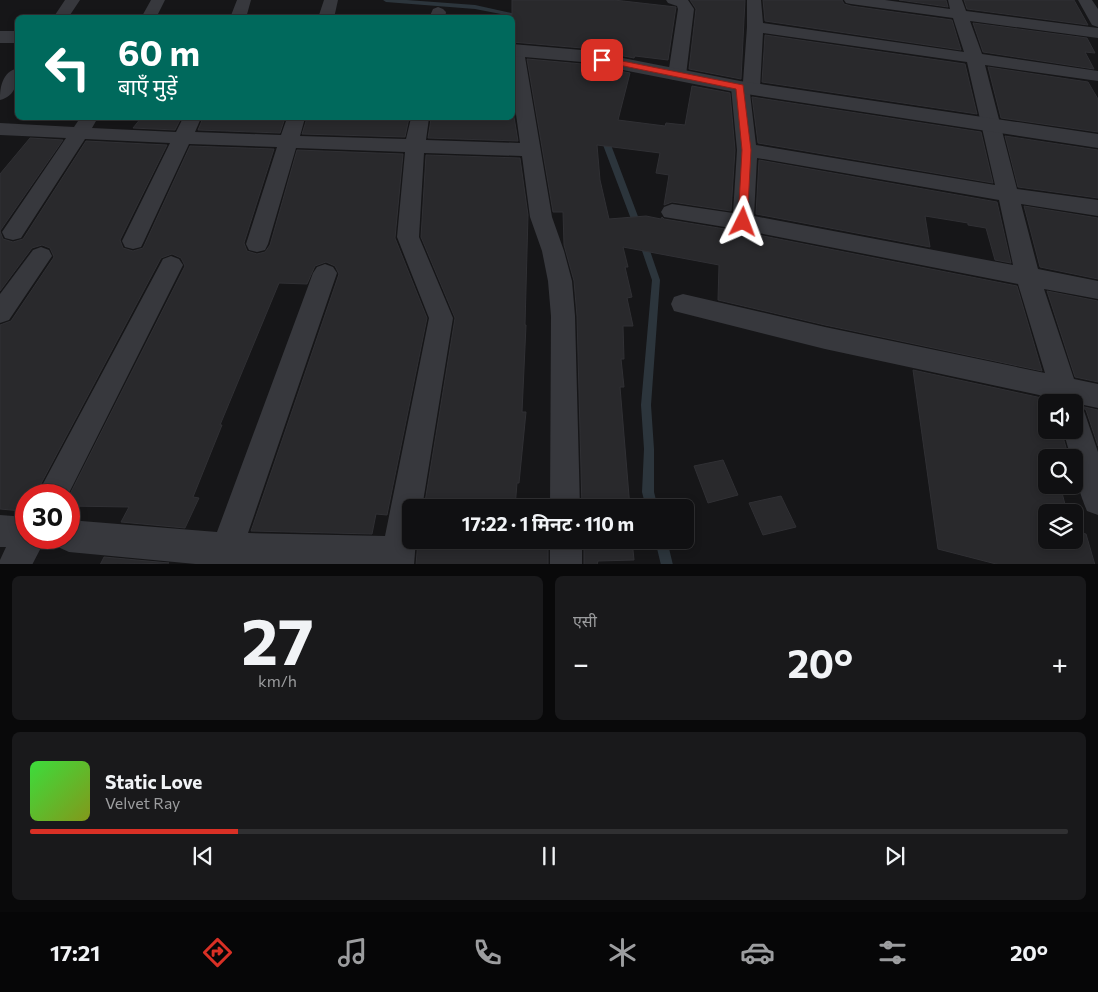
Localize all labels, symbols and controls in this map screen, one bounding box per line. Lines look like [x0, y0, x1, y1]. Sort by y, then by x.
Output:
text: 60 m [118, 30, 200, 73]
icon: left [35, 35, 100, 100]
pin [581, 39, 623, 81]
icon: arrive [588, 46, 616, 74]
text: बाएँ मुड़ें [118, 73, 178, 100]
position arrow [716, 195, 768, 247]
map controls [1038, 394, 1083, 549]
button: sound [1038, 394, 1083, 439]
button: search [1038, 449, 1083, 494]
speed limit sign: 30 [15, 484, 80, 549]
button: layers [1038, 504, 1083, 549]
text: 17:22 · 1 मिनट · 110 m [462, 512, 634, 535]
text: 27 [241, 599, 314, 678]
text: एसी [573, 611, 597, 630]
text: 20° [787, 639, 853, 686]
text: − [573, 646, 589, 680]
text: + [1052, 646, 1068, 680]
text: km/h [258, 671, 297, 690]
text: Static Love [105, 770, 202, 793]
text: Velvet Ray [105, 793, 180, 812]
icon: previous [189, 842, 217, 870]
icon: pause [535, 842, 563, 870]
icon: next [881, 842, 909, 870]
icon: directions [200, 935, 235, 970]
icon: music [335, 935, 370, 970]
icon: phone [470, 935, 505, 970]
icon: climate [605, 935, 640, 970]
icon: car [740, 935, 775, 970]
icon: filters [875, 935, 910, 970]
text: 17:21 [50, 939, 100, 966]
text: 20° [1010, 939, 1048, 966]

